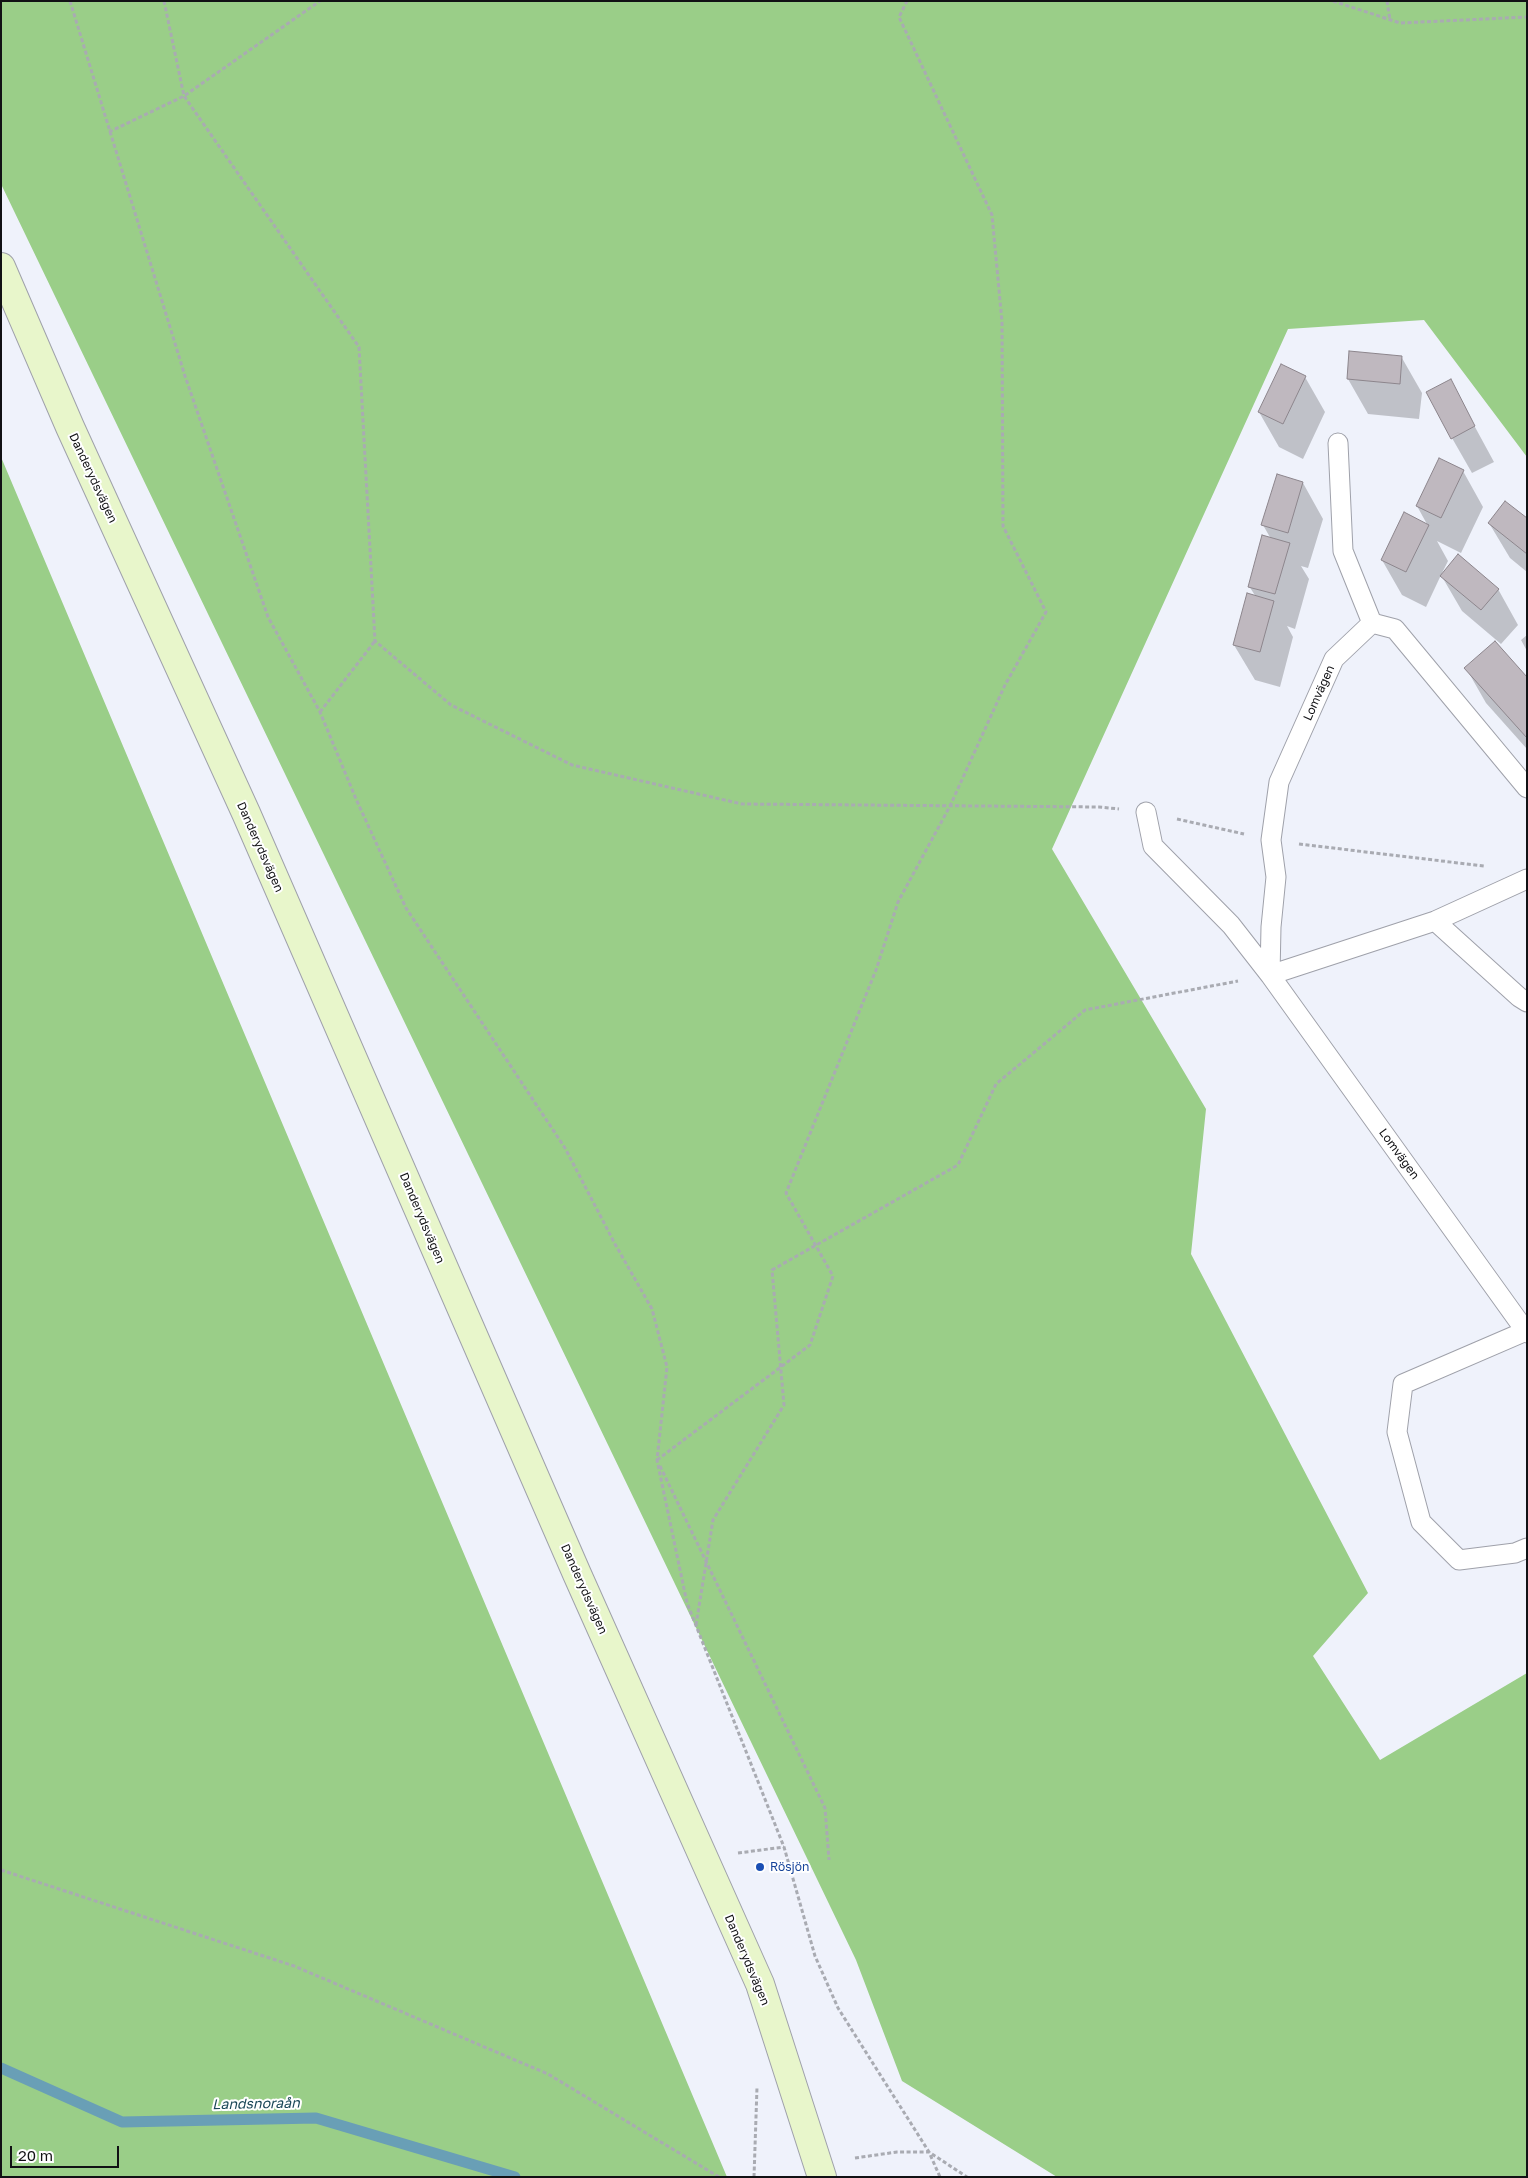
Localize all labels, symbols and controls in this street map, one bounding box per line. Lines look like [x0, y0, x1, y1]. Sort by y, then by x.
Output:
street label: Danderydsvägen [66, 431, 120, 525]
street label: Lomvägen [1300, 663, 1338, 723]
street label: Danderydsvägen [234, 800, 286, 894]
street label: Lomvägen [1376, 1126, 1422, 1182]
street label: Danderydsvägen [396, 1170, 448, 1266]
street label: Danderydsvägen [558, 1542, 610, 1636]
place label: Rösjön [770, 1860, 809, 1874]
marker: Rösjön [754, 1861, 766, 1873]
street label: Danderydsvägen [721, 1912, 773, 2008]
water label: Landsnoraån [212, 2095, 300, 2113]
scale bar [12, 2136, 121, 2168]
text: 20 m [18, 2146, 53, 2164]

